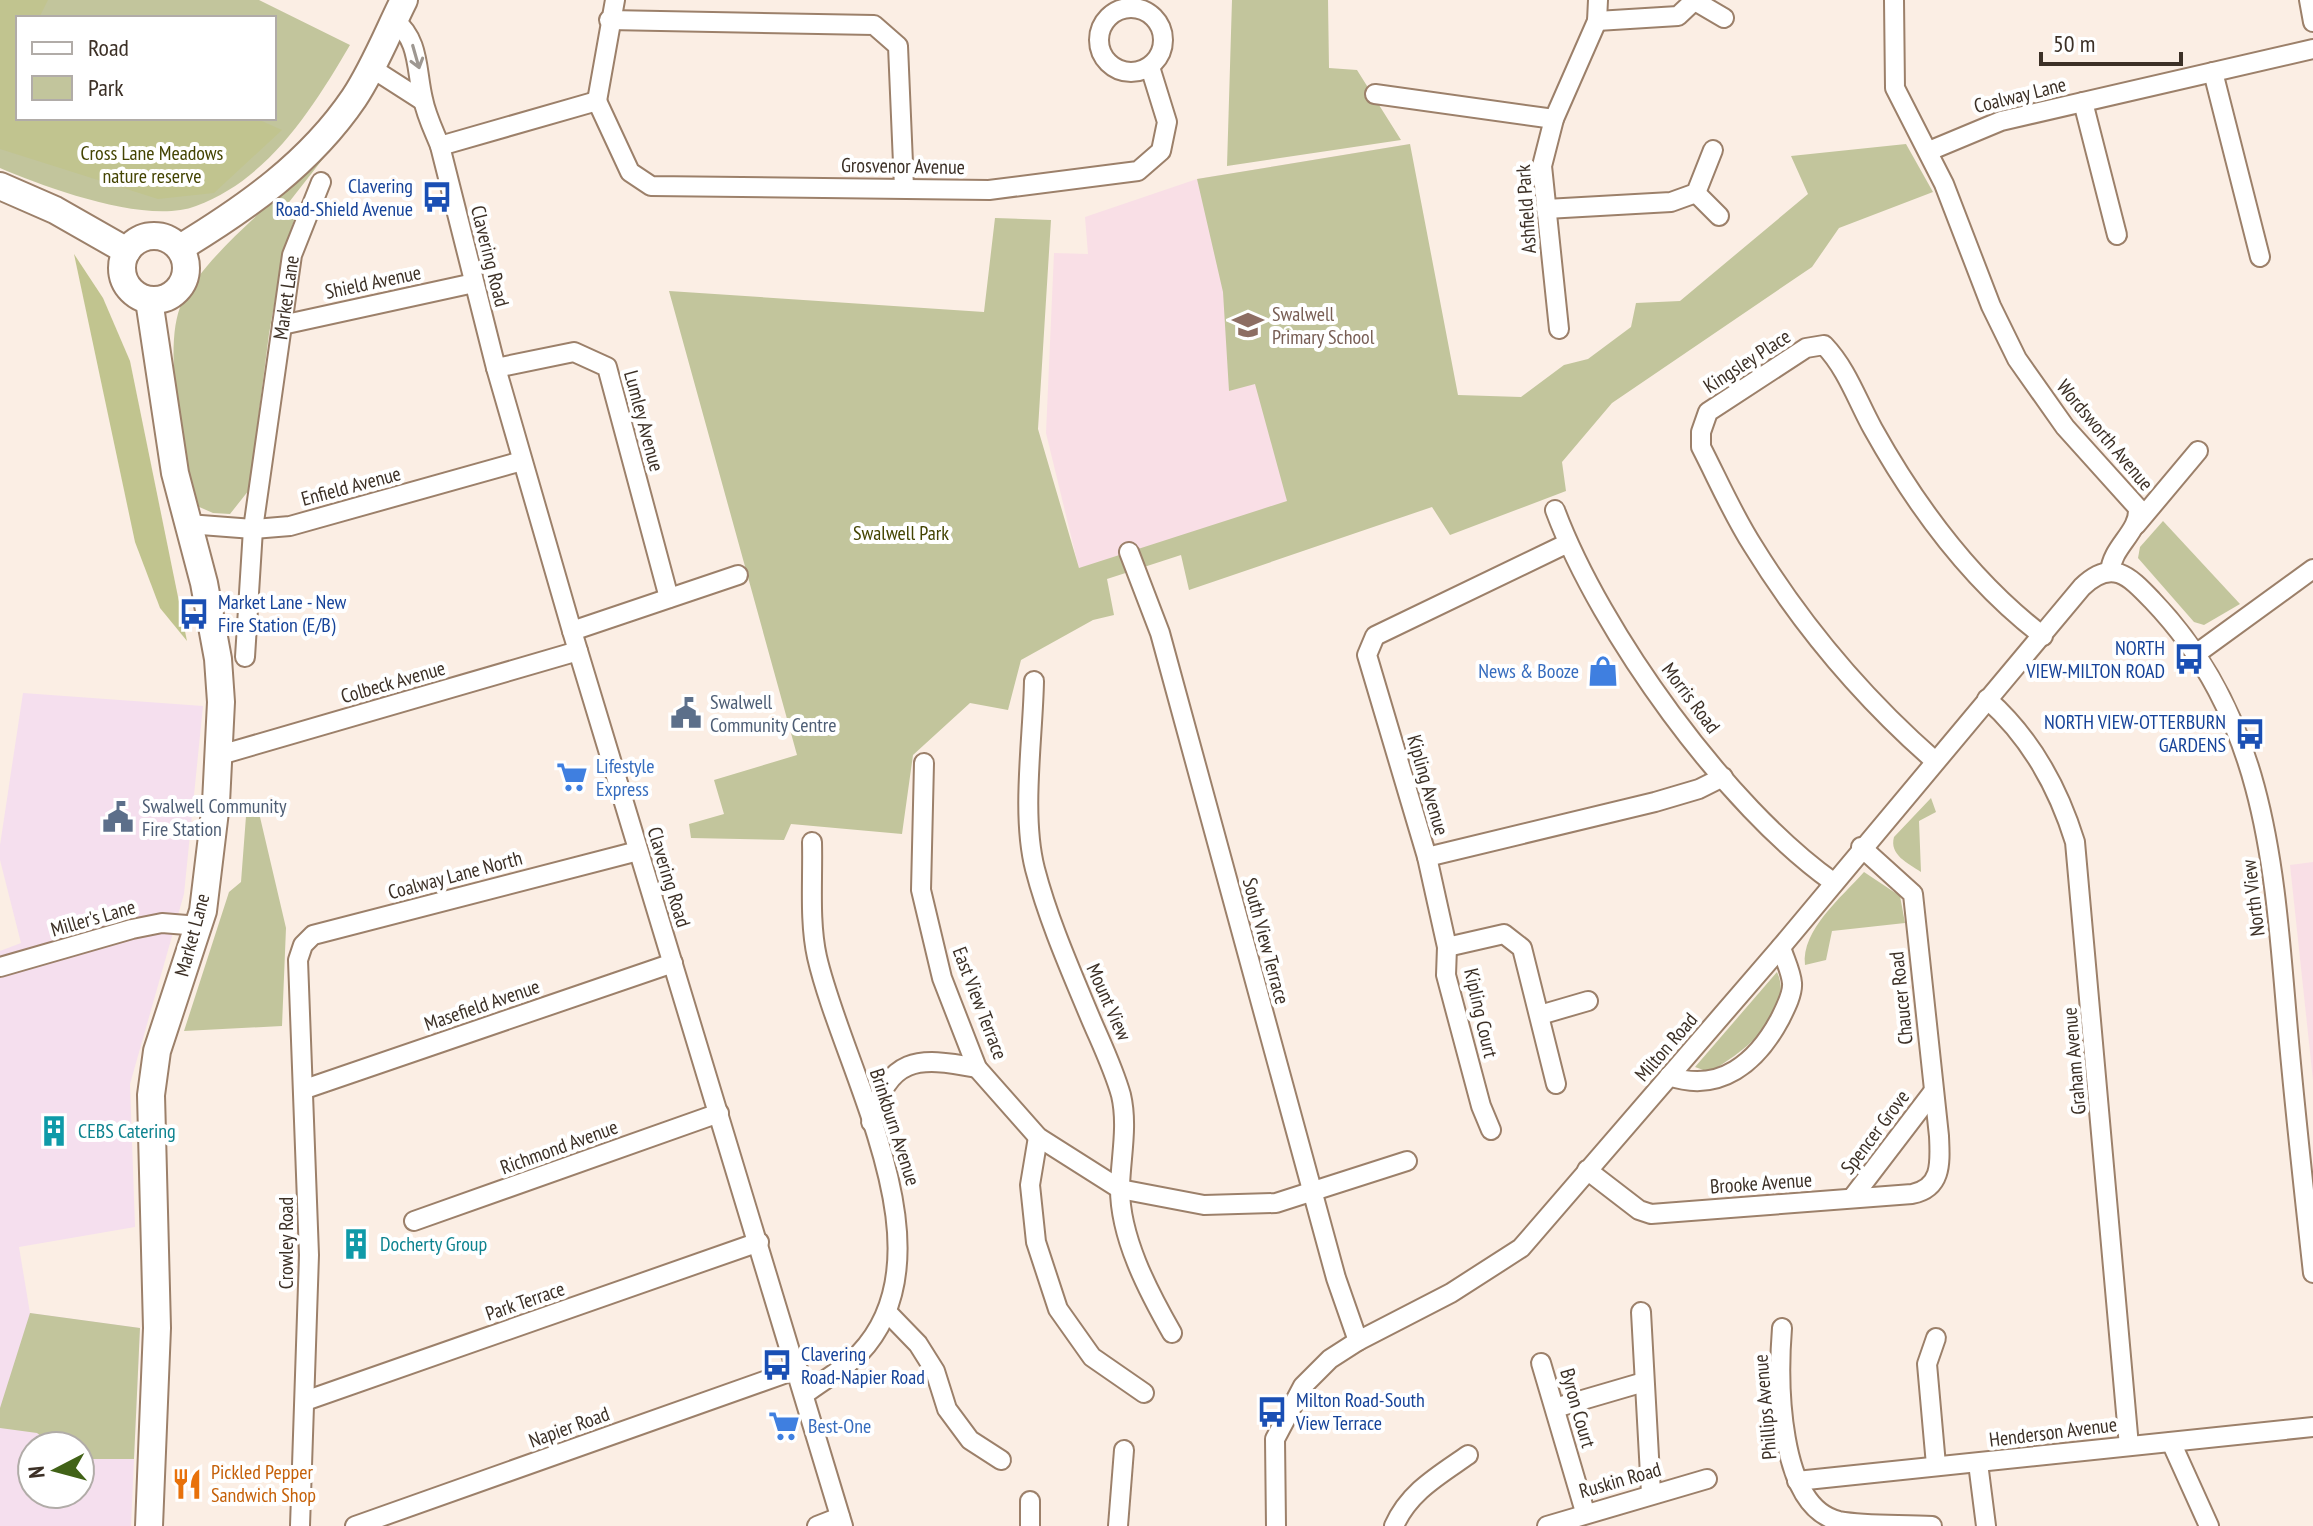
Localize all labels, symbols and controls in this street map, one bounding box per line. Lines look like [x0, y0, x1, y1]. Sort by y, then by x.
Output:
legend [16, 16, 276, 120]
scale bar [2041, 16, 2181, 66]
text: 50 m [2053, 28, 2095, 59]
text: Road [88, 32, 129, 63]
one-way arrow [409, 43, 424, 69]
street label: Coalway Lane [1971, 71, 2069, 119]
text: Park [88, 72, 124, 103]
park label: Cross Lane Meadows nature reserve [81, 140, 224, 189]
street label: Grosvenor Avenue [841, 152, 965, 180]
street label: Ashfield Park [1510, 163, 1542, 254]
place label: Clavering Road-Shield Avenue [276, 173, 413, 222]
bus stop icon: Clavering Road-Shield Avenue [420, 180, 454, 214]
street label: Clavering Road [465, 203, 515, 309]
street label: Market Lane [267, 254, 305, 341]
street label: Shield Avenue [323, 259, 423, 305]
place label: Swalwell Primary School [1272, 301, 1375, 350]
school or university icon: Swalwell Primary School [1231, 308, 1265, 342]
street label: Kingsley Place [1698, 323, 1796, 399]
street label: Lumley Avenue [618, 368, 670, 474]
street label: Wordsworth Avenue [2051, 374, 2159, 496]
street label: Enfield Avenue [298, 460, 404, 512]
park label: Swalwell Park [853, 520, 949, 546]
place label: Market Lane - New Fire Station (E/B) [218, 589, 346, 638]
bus stop icon: Market Lane - New Fire Station (E/B) [177, 597, 211, 631]
place label: NORTH VIEW-MILTON ROAD [2025, 635, 2165, 684]
bus stop icon: NORTH VIEW-MILTON ROAD [2172, 642, 2206, 676]
shop icon: News & Booze [1586, 654, 1620, 688]
street label: Colbeck Avenue [338, 655, 448, 709]
place label: News & Booze [1478, 658, 1579, 684]
street label: Morris Road [1656, 658, 1726, 738]
place label: Swalwell Community Centre [710, 689, 837, 738]
public building icon: Swalwell Community Centre [669, 696, 703, 730]
place label: NORTH VIEW-OTTERBURN GARDENS [2044, 709, 2226, 758]
bus stop icon: NORTH VIEW-OTTERBURN GARDENS [2233, 717, 2267, 751]
street label: Kipling Avenue [1401, 732, 1455, 838]
place label: Lifestyle Express [596, 753, 654, 802]
supermarket icon: Lifestyle Express [555, 760, 589, 794]
place label: Swalwell Community Fire Station [142, 793, 287, 842]
public building icon: Swalwell Community Fire Station [101, 800, 135, 834]
street label: Clavering Road [641, 824, 697, 930]
street label: Coalway Lane North [385, 845, 525, 905]
street label: North View [2235, 858, 2271, 938]
street label: South View Terrace [1237, 875, 1295, 1007]
street label: Market Lane [168, 891, 216, 979]
street label: Miller's Lane [48, 894, 138, 942]
street label: East View Terrace [947, 943, 1013, 1063]
street label: Chaucer Road [1883, 950, 1919, 1046]
street label: Mount View [1081, 959, 1138, 1045]
street label: Kipling Court [1458, 966, 1504, 1061]
street label: Masefield Avenue [421, 973, 543, 1037]
street label: Graham Avenue [2056, 1006, 2092, 1116]
street label: Milton Road [1629, 1007, 1703, 1087]
street label: Brinkburn Avenue [864, 1065, 926, 1189]
street label: Spencer Grove [1835, 1085, 1915, 1179]
building icon: CEBS Catering [37, 1114, 71, 1148]
street label: Richmond Avenue [497, 1114, 621, 1180]
place label: CEBS Catering [78, 1118, 176, 1144]
street label: Brooke Avenue [1709, 1166, 1813, 1200]
street label: Crowley Road [273, 1197, 299, 1289]
building icon: Docherty Group [339, 1227, 373, 1261]
place label: Docherty Group [380, 1231, 487, 1257]
street label: Park Terrace [482, 1275, 568, 1327]
place label: Clavering Road-Napier Road [801, 1341, 925, 1390]
bus stop icon: Clavering Road-Napier Road [760, 1348, 794, 1382]
street label: Phillips Avenue [1747, 1353, 1783, 1461]
street label: Byron Court [1554, 1365, 1602, 1451]
place label: Milton Road-South View Terrace [1295, 1387, 1425, 1436]
bus stop icon: Milton Road-South View Terrace [1255, 1395, 1289, 1429]
street label: Napier Road [525, 1400, 613, 1454]
supermarket icon: Best-One [767, 1409, 801, 1443]
street label: Henderson Avenue [1988, 1411, 2118, 1453]
place label: Best-One [808, 1413, 871, 1439]
north arrow [16, 1430, 96, 1510]
street label: Ruskin Road [1576, 1456, 1664, 1504]
place label: Pickled Pepper Sandwich Shop [211, 1459, 316, 1508]
text: N [22, 1465, 51, 1479]
restaurant icon: Pickled Pepper Sandwich Shop [170, 1467, 204, 1501]

